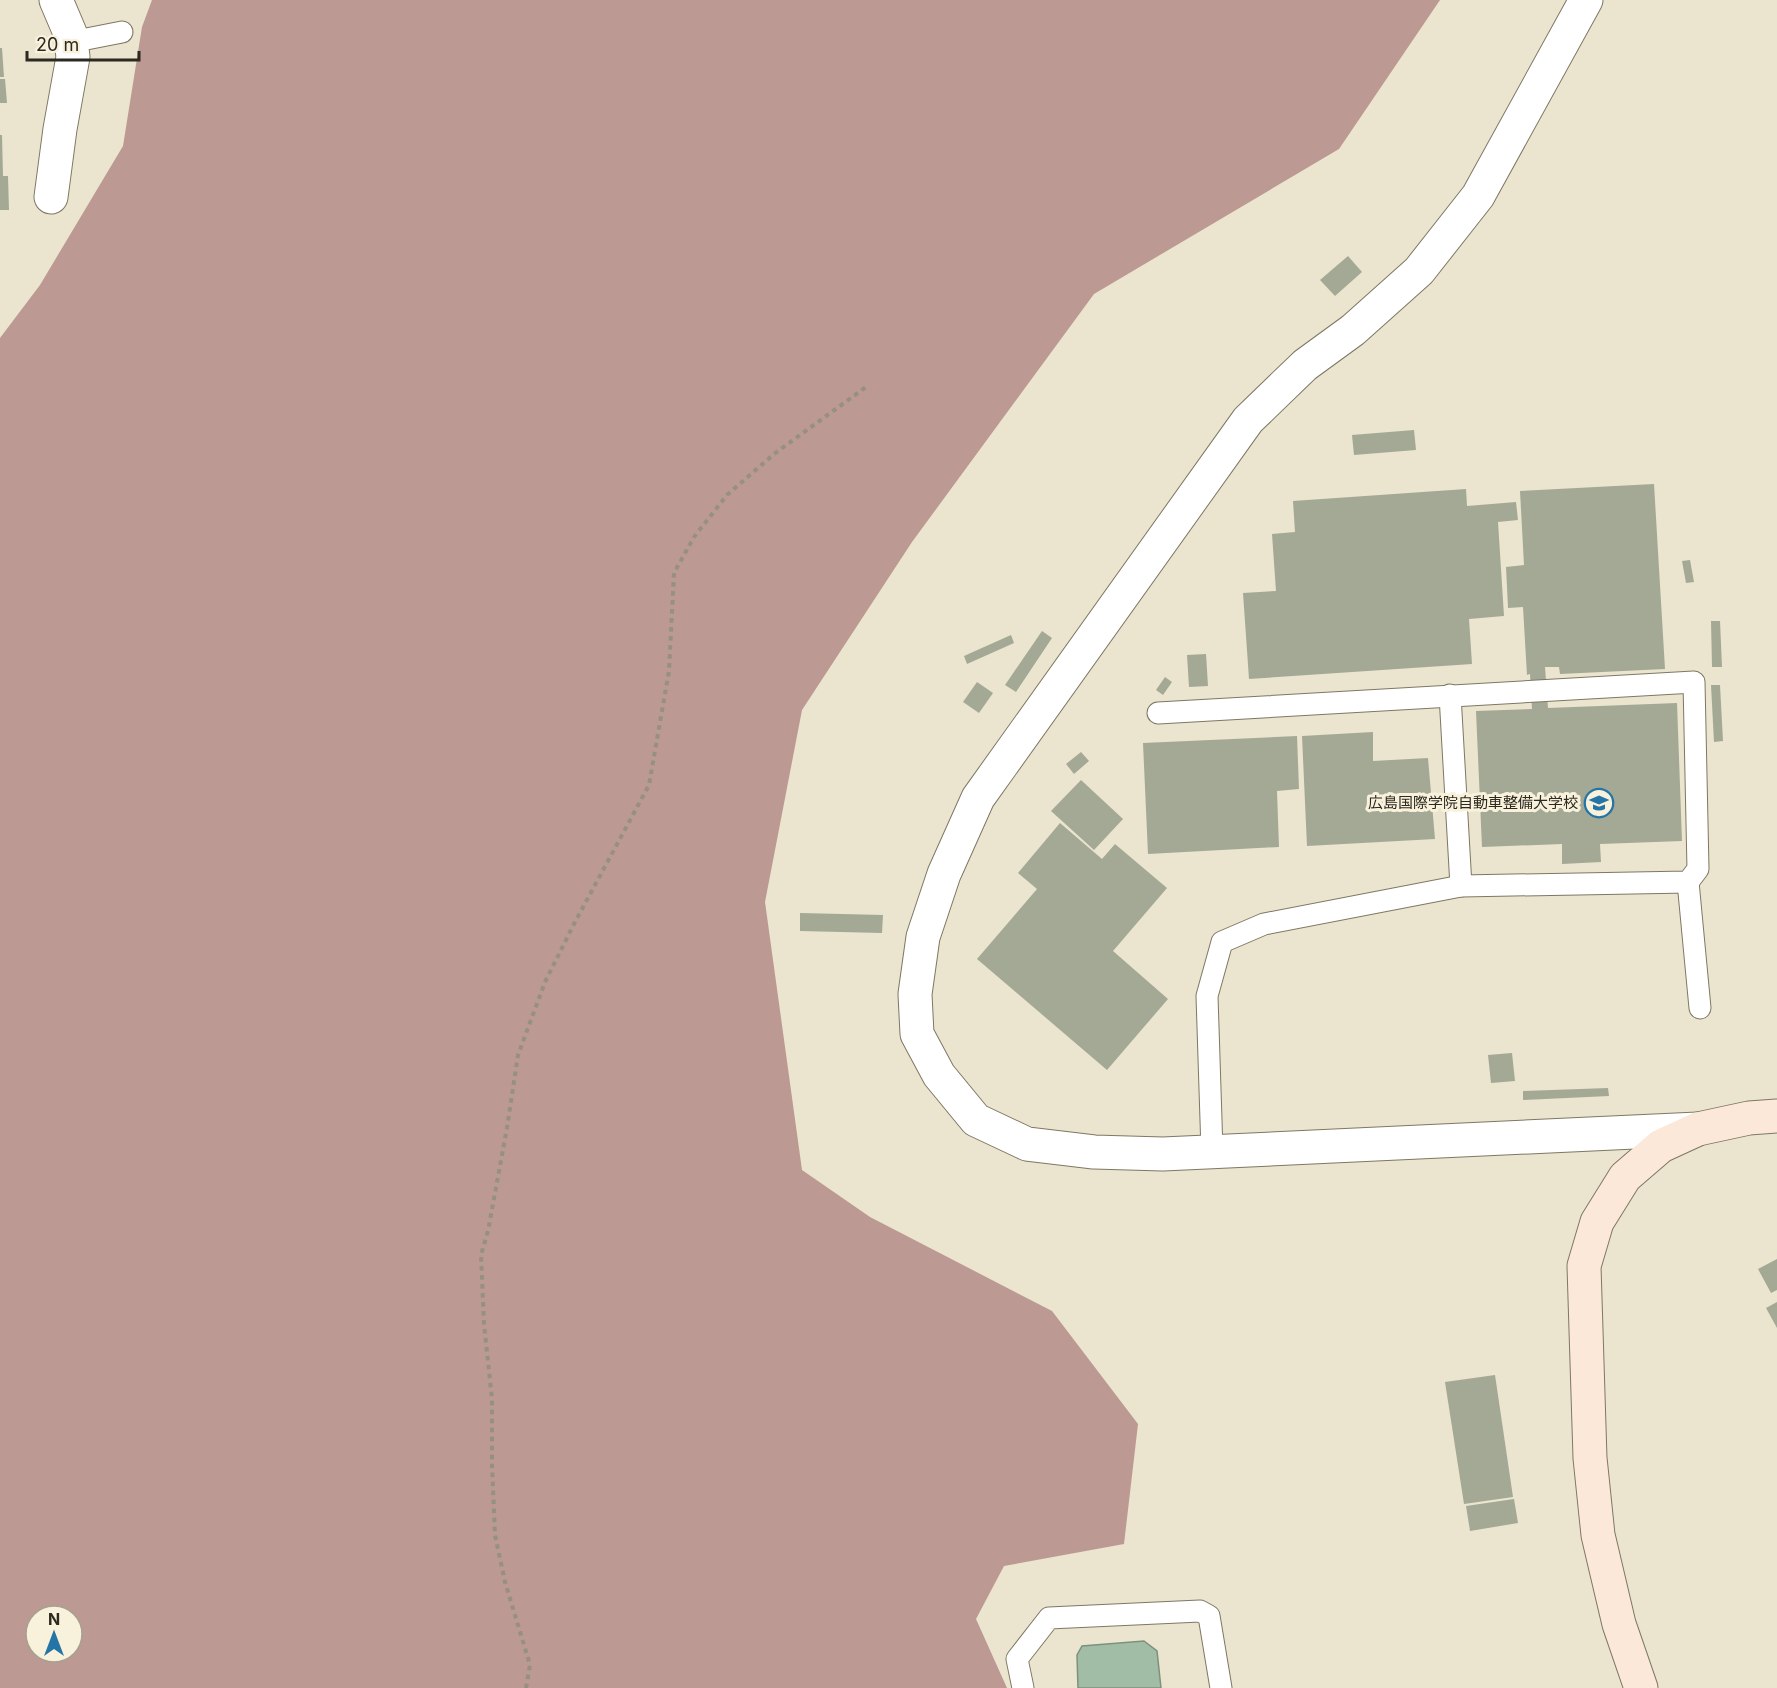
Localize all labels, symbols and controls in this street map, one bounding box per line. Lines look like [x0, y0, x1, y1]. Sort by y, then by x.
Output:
scale bar [27, 24, 140, 62]
text: 20 m [36, 34, 79, 55]
school or university icon: 広島国際学院自動車整備大学校 [1583, 787, 1615, 819]
place label: 広島国際学院自動車整備大学校 [1368, 793, 1578, 812]
north arrow [24, 1604, 84, 1664]
text: N [48, 1609, 60, 1629]

